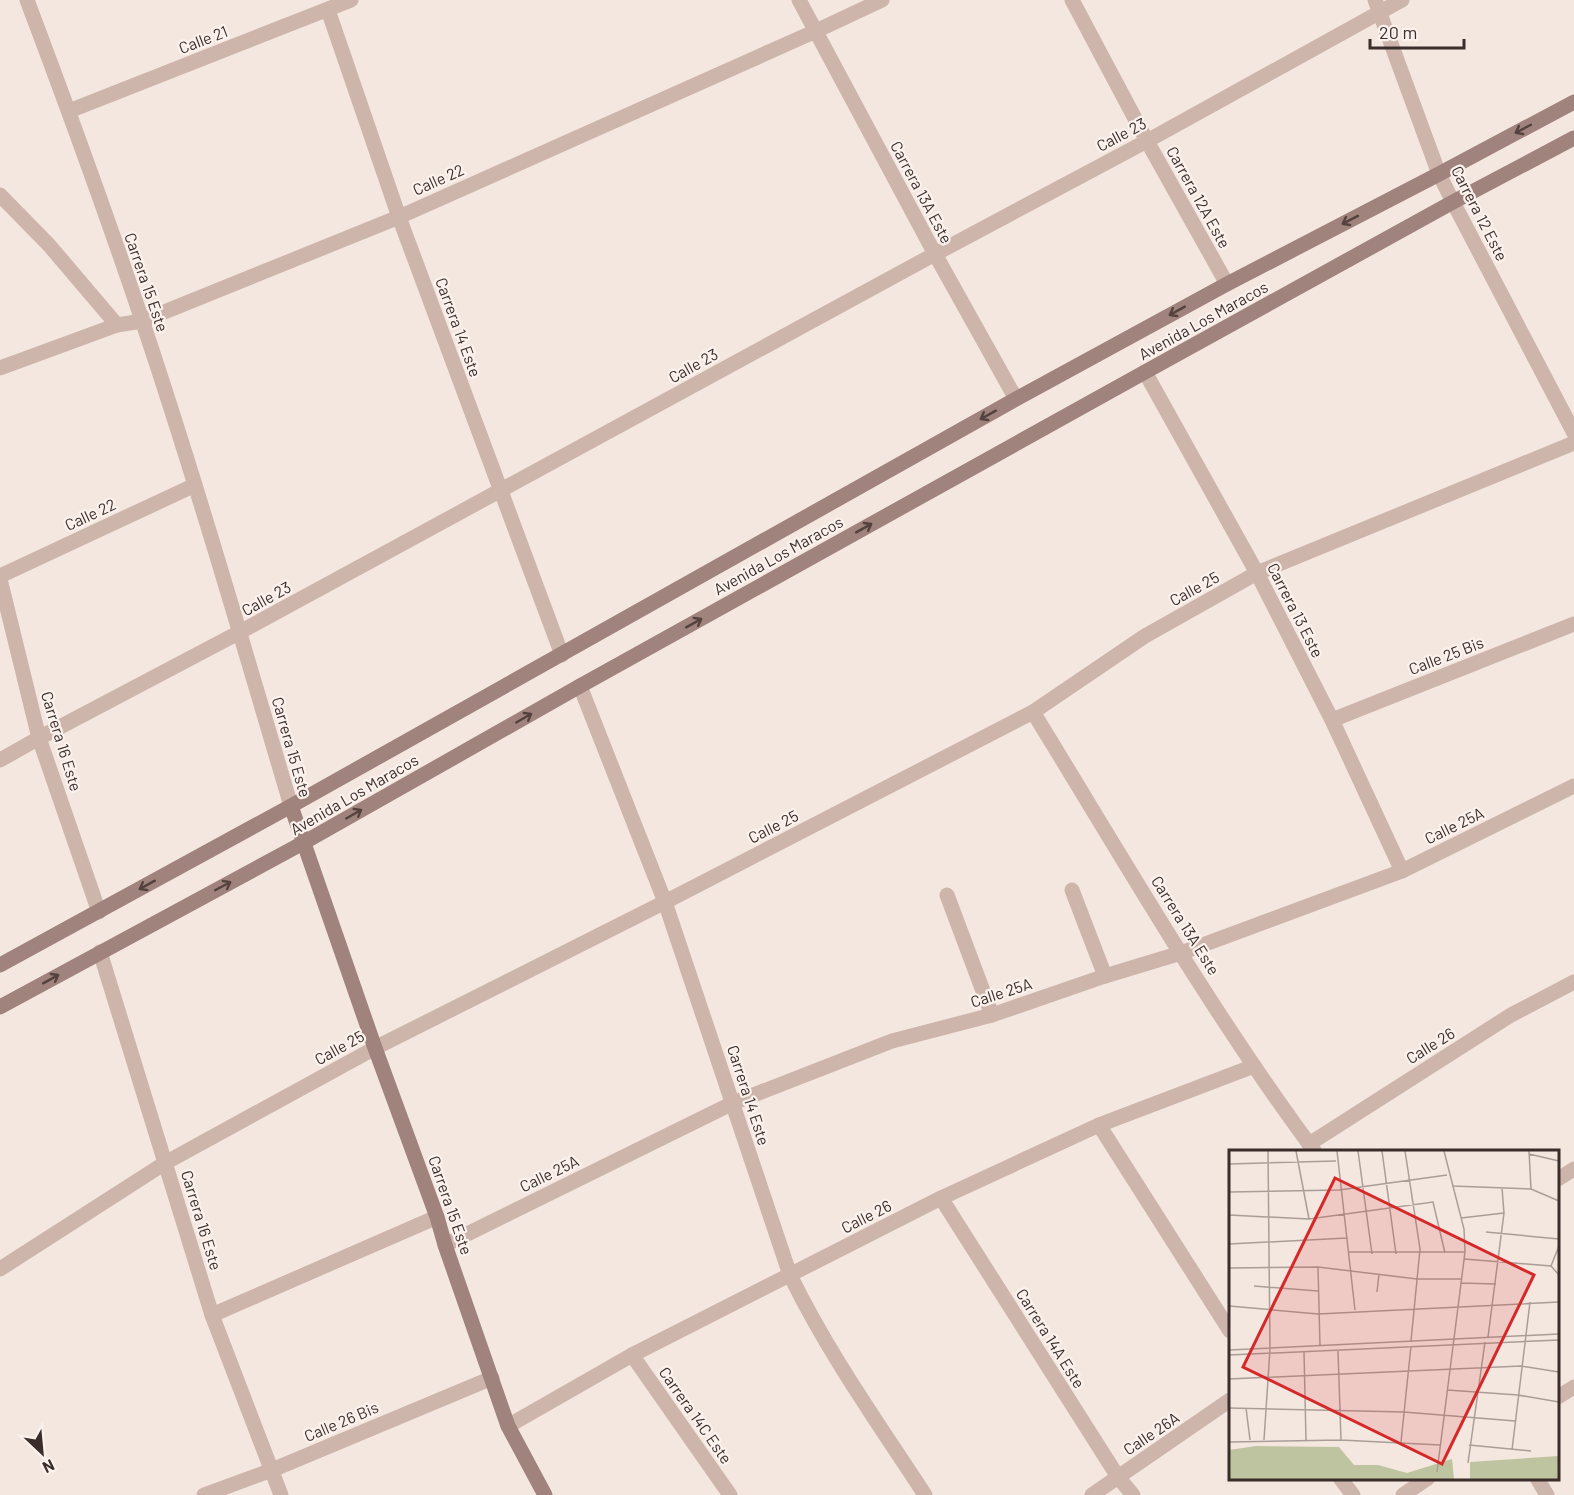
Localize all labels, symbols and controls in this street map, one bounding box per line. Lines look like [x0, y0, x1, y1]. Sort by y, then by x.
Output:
scale bar [1370, 12, 1464, 50]
street label: Calle 21 [176, 21, 230, 57]
text: 20 m [1379, 21, 1417, 43]
street label: Calle 23 [1093, 113, 1149, 155]
one-way arrow [1514, 124, 1532, 135]
street label: Carrera 13A Este [887, 138, 957, 246]
street label: Carrera 12A Este [1163, 143, 1235, 251]
street label: Calle 22 [409, 159, 467, 199]
street label: Carrera 12 Este [1448, 162, 1512, 264]
one-way arrow [1341, 215, 1359, 227]
street label: Carrera 15 Este [121, 230, 173, 334]
street label: Carrera 14 Este [432, 275, 486, 379]
street label: Avenida Los Maracos [1135, 277, 1271, 363]
one-way arrow [1169, 305, 1186, 317]
street label: Calle 23 [665, 344, 721, 386]
one-way arrow [980, 409, 997, 421]
street label: Calle 22 [62, 494, 118, 534]
street label: Avenida Los Maracos [710, 512, 846, 598]
one-way arrow [855, 522, 873, 533]
street label: Carrera 13 Este [1264, 560, 1328, 660]
street label: Calle 25 [1166, 567, 1222, 609]
street label: Calle 23 [238, 577, 294, 619]
one-way arrow [685, 616, 702, 628]
street label: Calle 25 Bis [1406, 632, 1486, 678]
street label: Carrera 16 Este [38, 689, 86, 793]
street label: Carrera 15 Este [269, 695, 315, 799]
one-way arrow [515, 712, 532, 724]
street label: Avenida Los Maracos [286, 750, 422, 838]
street label: Calle 25A [1421, 802, 1487, 847]
street label: Calle 25 [745, 805, 801, 847]
one-way arrow [345, 808, 362, 820]
street label: Carrera 13A Este [1148, 872, 1224, 978]
one-way arrow [139, 880, 157, 891]
one-way arrow [214, 880, 231, 892]
one-way arrow [42, 973, 59, 985]
street label: Calle 25A [968, 973, 1034, 1011]
street label: Calle 26 [1402, 1023, 1458, 1067]
street label: Calle 25 [311, 1026, 367, 1068]
street label: Carrera 14 Este [724, 1043, 774, 1147]
street label: Calle 25A [516, 1150, 582, 1195]
inset map [1229, 1150, 1559, 1480]
street label: Carrera 15 Este [425, 1153, 477, 1257]
street label: Carrera 16 Este [178, 1168, 226, 1272]
street label: Calle 26 [838, 1195, 894, 1237]
street label: Carrera 14A Este [1013, 1285, 1089, 1391]
street label: Carrera 14C Este [656, 1363, 736, 1467]
street label: Calle 26 Bis [301, 1397, 381, 1445]
street label: Calle 26A [1119, 1407, 1183, 1459]
north arrow [12, 1423, 72, 1483]
text: N [40, 1456, 58, 1478]

